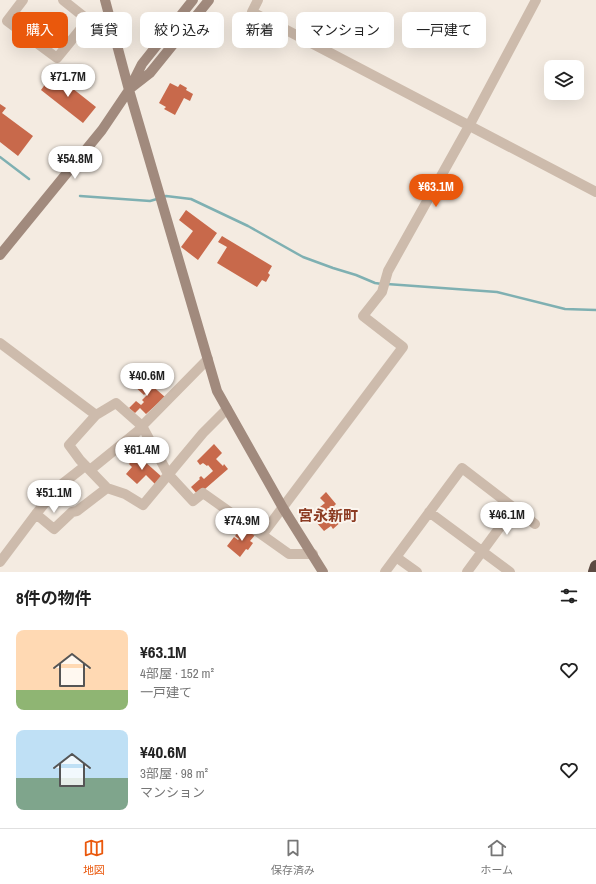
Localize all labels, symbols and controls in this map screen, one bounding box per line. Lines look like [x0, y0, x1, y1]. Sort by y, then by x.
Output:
chip: 購入 [12, 12, 68, 48]
chip: 賃貸 [76, 12, 132, 48]
chip: 絞り込み [140, 12, 224, 48]
chip: 新着 [232, 12, 288, 48]
chip: マンション [296, 12, 394, 48]
chip: 一戸建て [402, 12, 486, 48]
map controls [544, 60, 584, 100]
button: layers [544, 60, 584, 100]
pin: ¥71.7M [35, 64, 101, 98]
text: ¥71.7M [50, 68, 86, 85]
pin: ¥54.8M [42, 146, 108, 180]
text: ¥54.8M [57, 150, 93, 167]
pin: ¥63.1M [403, 174, 469, 208]
text: ¥63.1M [418, 178, 454, 195]
pin: ¥40.6M [114, 363, 180, 397]
text: ¥40.6M [129, 367, 165, 384]
pin: ¥61.4M [109, 437, 175, 471]
text: ¥61.4M [124, 441, 160, 458]
pin: ¥51.1M [21, 480, 87, 514]
text: ¥51.1M [36, 484, 72, 501]
pin: ¥46.1M [474, 502, 540, 536]
district label: 宮永新町 [298, 505, 358, 526]
text: ¥46.1M [489, 506, 525, 523]
pin: ¥74.9M [209, 508, 275, 542]
text: ¥74.9M [224, 512, 260, 529]
icon: filters [558, 585, 580, 607]
text: 8件の物件 [16, 586, 92, 609]
text: ¥63.1M [140, 640, 187, 663]
icon: home [48, 646, 96, 694]
icon: heart [558, 659, 580, 681]
text: 4部屋 · 152 m² [140, 665, 214, 682]
text: 一戸建て [140, 684, 192, 701]
text: ¥40.6M [140, 740, 187, 763]
icon: home [48, 746, 96, 794]
icon: heart [558, 759, 580, 781]
text: 3部屋 · 98 m² [140, 765, 208, 782]
text: マンション [140, 784, 205, 801]
tab: 地図 [83, 837, 105, 877]
tab: 保存済み [271, 837, 315, 877]
tab: ホーム [480, 837, 513, 877]

